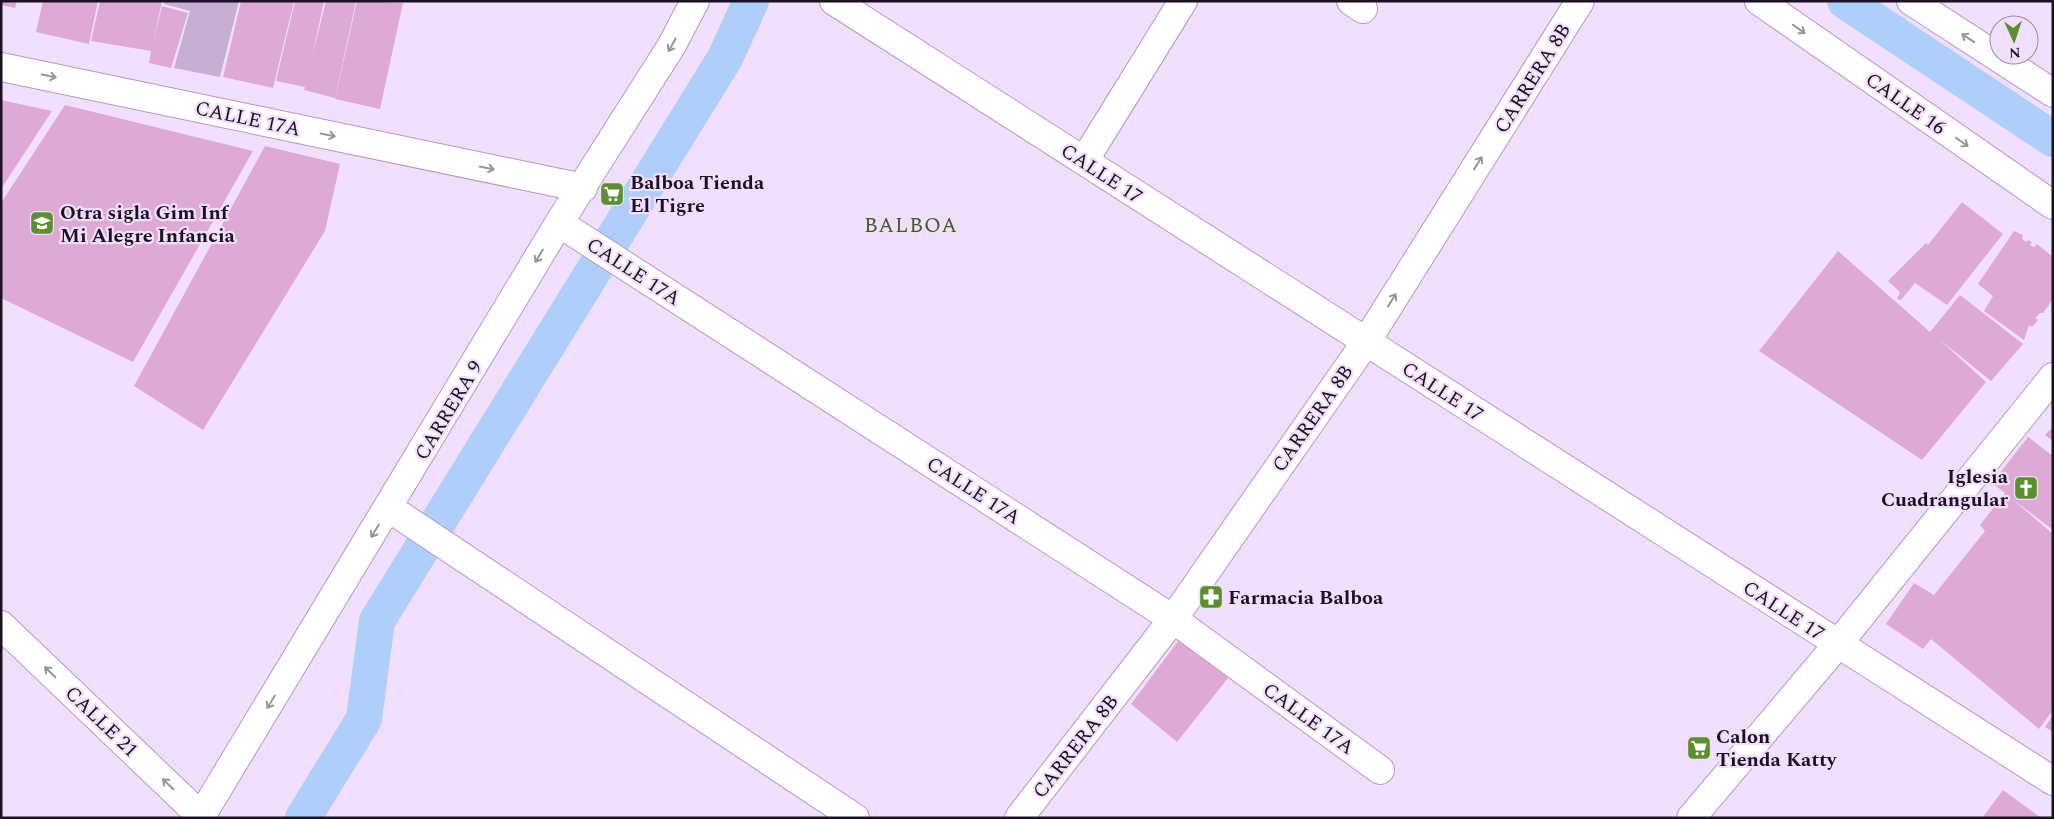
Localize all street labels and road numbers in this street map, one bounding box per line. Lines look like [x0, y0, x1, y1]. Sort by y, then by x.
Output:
street label: CARRERA 8B [1487, 18, 1579, 139]
street label: CALLE 16 [1859, 65, 1952, 143]
street label: CALLE 17A [192, 93, 303, 145]
street label: CALLE 17 [1055, 136, 1148, 211]
street label: CALLE 17A [580, 230, 687, 314]
street label: CALLE 17 [1396, 354, 1489, 429]
street label: CARRERA 9 [407, 355, 491, 466]
street label: CARRERA 8B [1265, 359, 1361, 478]
street label: CALLE 17A [920, 449, 1027, 533]
street label: CALLE 17 [1737, 573, 1830, 648]
street label: CALLE 17A [1256, 675, 1361, 762]
street label: CALLE 21 [58, 679, 145, 764]
street label: CARRERA 8B [1025, 688, 1126, 805]

